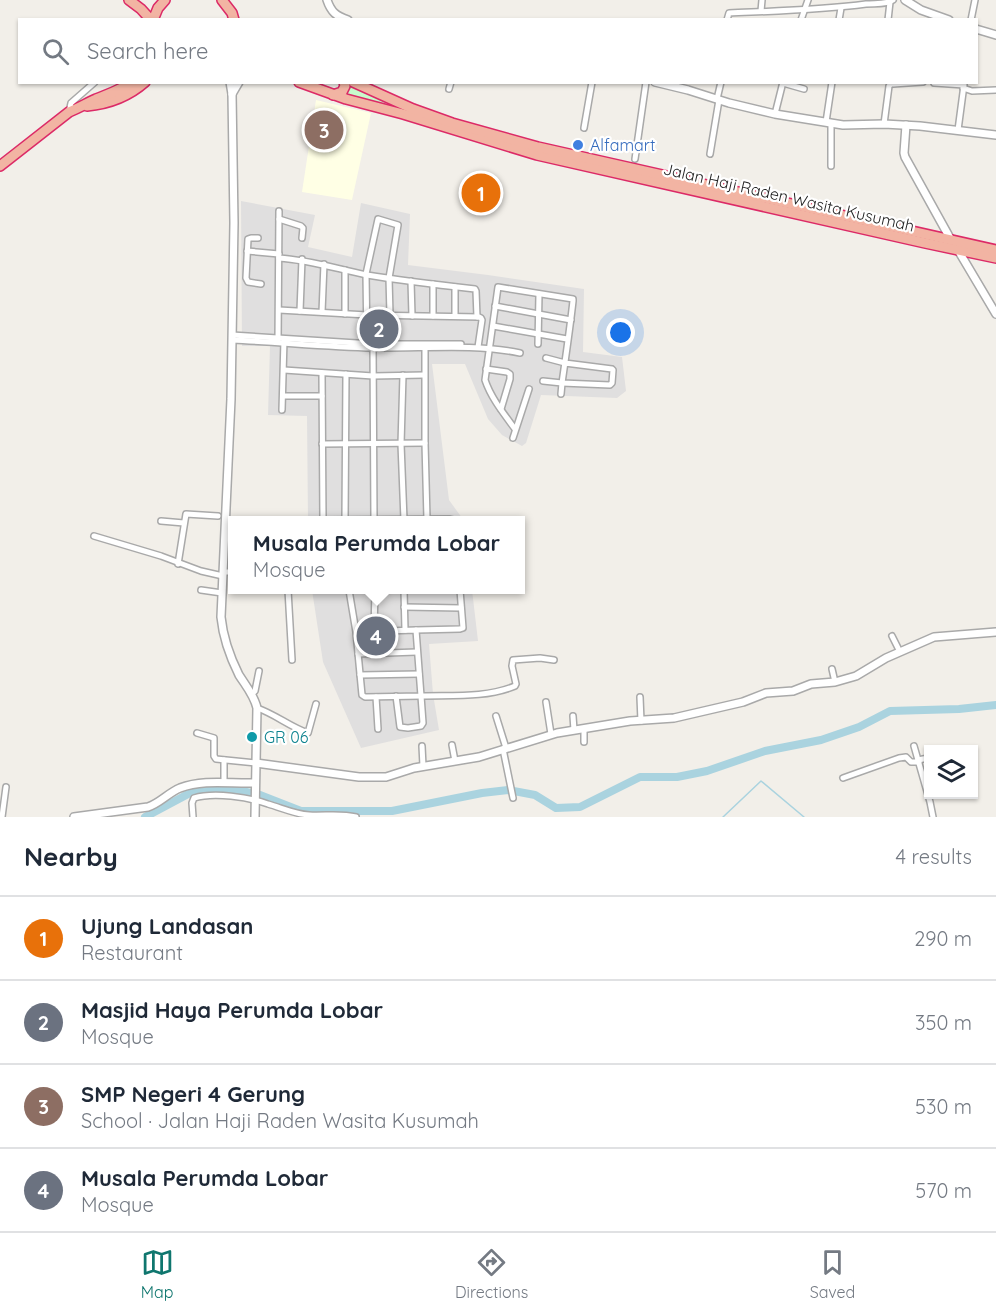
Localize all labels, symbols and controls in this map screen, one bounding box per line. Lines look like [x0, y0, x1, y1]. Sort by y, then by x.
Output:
search box [18, 18, 978, 84]
icon: search [39, 35, 72, 68]
text: Search here [87, 37, 208, 65]
pin: 3 [304, 108, 344, 152]
place label: Alfamart [590, 135, 655, 155]
marker: Alfamart [571, 138, 585, 152]
street label: Jalan Haji Raden Wasita Kusumah [661, 158, 917, 236]
pin: 1 [462, 170, 500, 216]
pin: 2 [360, 306, 398, 352]
your location [606, 318, 635, 347]
popup [228, 516, 525, 594]
text: Musala Perumda Lobar [253, 529, 500, 557]
text: Mosque [253, 557, 326, 582]
pin: 4 [356, 614, 395, 658]
place label: GR 06 [264, 727, 309, 747]
marker: GR 06 [245, 730, 259, 744]
map controls [924, 745, 978, 799]
button: layers [924, 745, 978, 799]
text: Nearby [24, 840, 118, 873]
text: 4 results [896, 844, 972, 869]
text: Ujung Landasan [81, 912, 253, 940]
text: 1 [40, 926, 47, 951]
text: 290 m [914, 926, 972, 951]
text: Restaurant [81, 940, 183, 965]
text: Masjid Haya Perumda Lobar [81, 996, 383, 1024]
text: 2 [38, 1010, 49, 1035]
text: 350 m [915, 1010, 972, 1035]
text: Mosque [81, 1024, 154, 1049]
text: SMP Negeri 4 Gerung [81, 1080, 305, 1108]
text: 3 [38, 1094, 49, 1119]
text: 530 m [915, 1094, 972, 1119]
text: School · Jalan Haji Raden Wasita Kusumah [81, 1108, 479, 1133]
text: Musala Perumda Lobar [81, 1164, 328, 1192]
text: 4 [38, 1178, 49, 1203]
text: 570 m [915, 1178, 972, 1203]
text: Mosque [81, 1192, 154, 1217]
tab: Map [141, 1246, 174, 1302]
tab: Directions [455, 1246, 528, 1302]
tab: Saved [810, 1246, 855, 1302]

